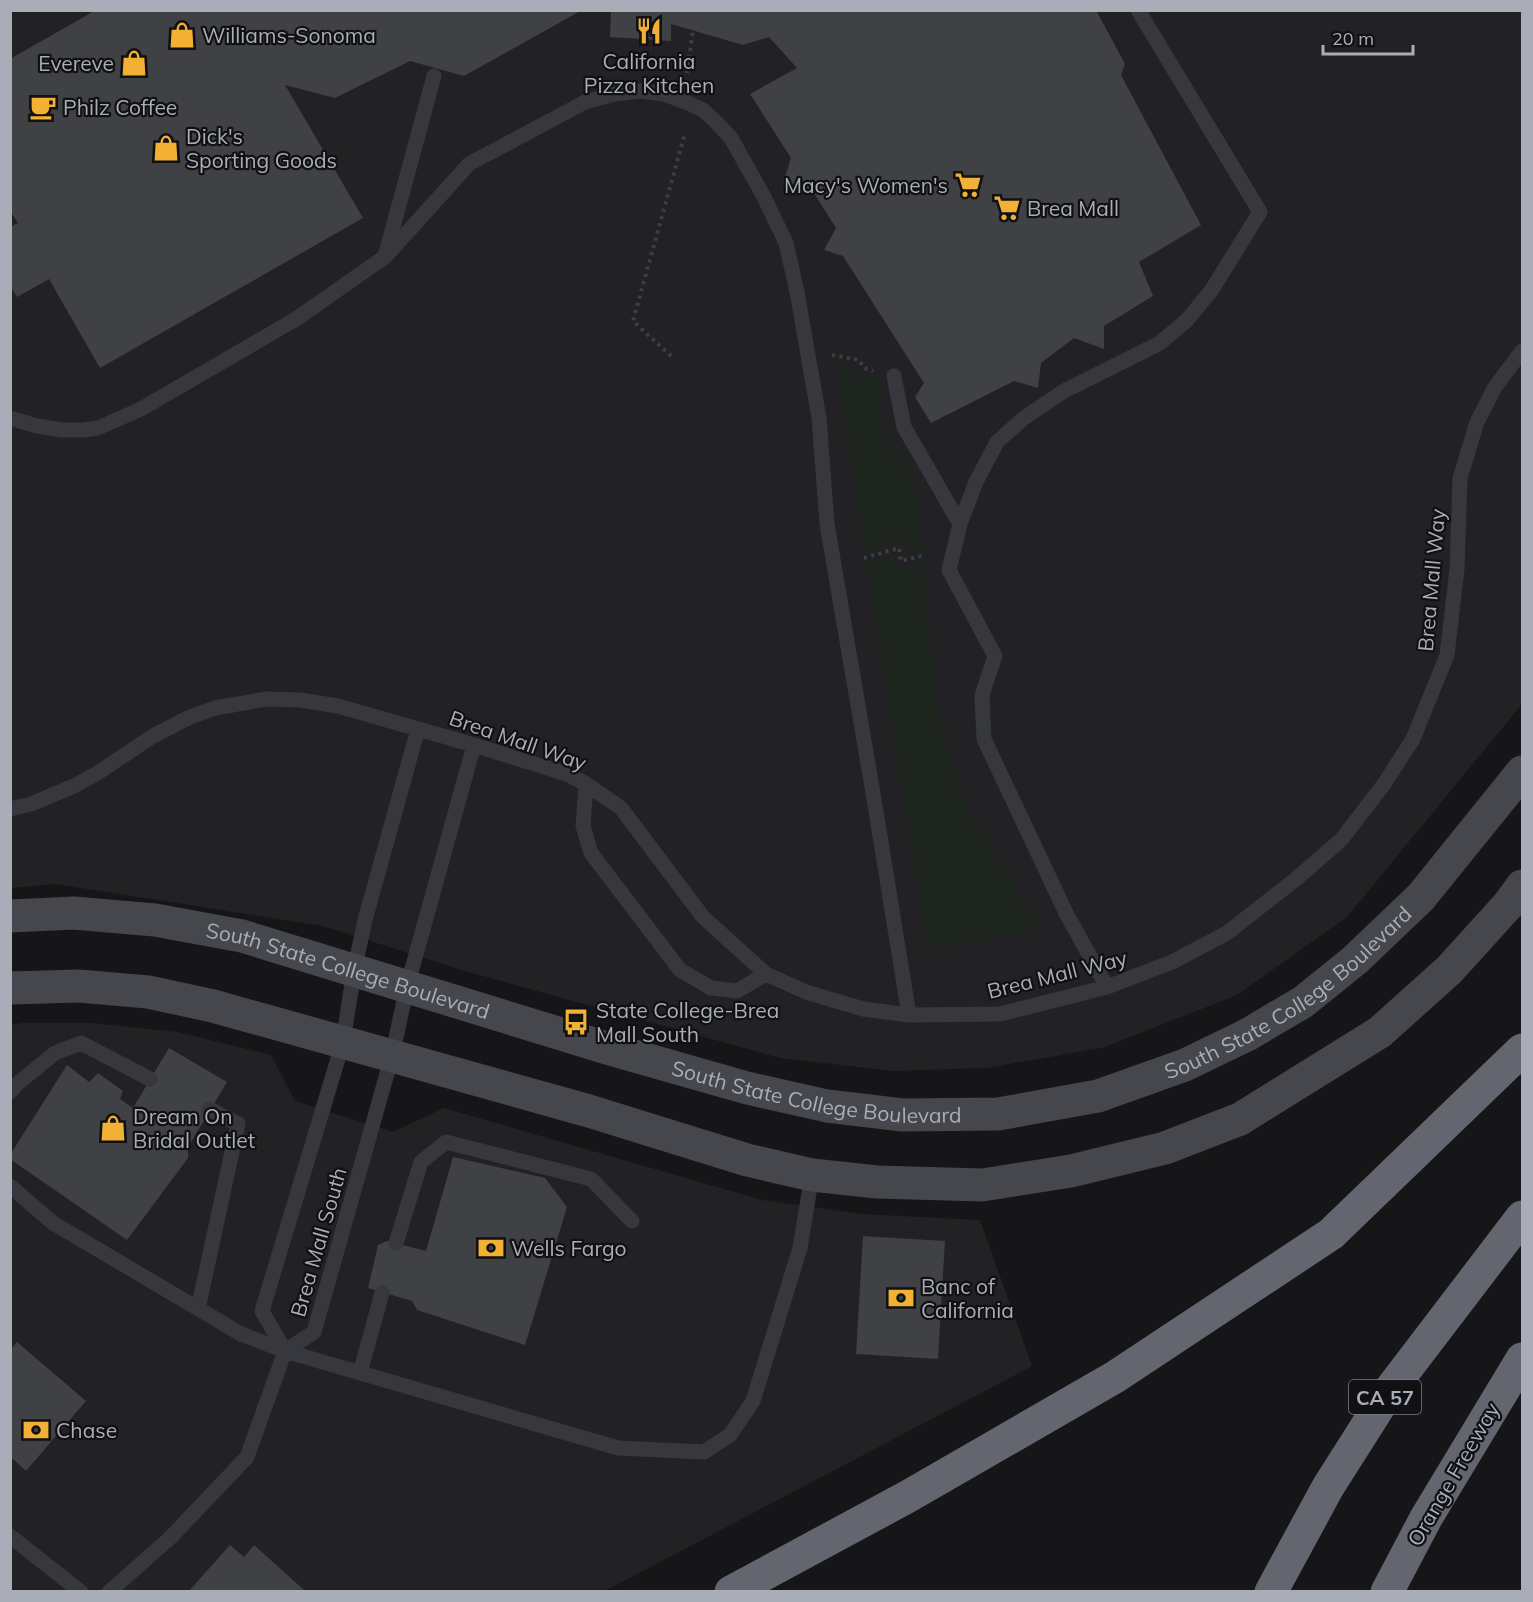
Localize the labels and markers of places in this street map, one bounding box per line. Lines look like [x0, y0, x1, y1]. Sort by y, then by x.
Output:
restaurant icon: California Pizza Kitchen [634, 16, 664, 46]
shop icon: Williams-Sonoma [167, 20, 197, 50]
place label: Williams-Sonoma [202, 22, 376, 48]
shop icon: Evereve [119, 48, 149, 78]
place label: California Pizza Kitchen [584, 48, 714, 98]
place label: Evereve [38, 50, 114, 76]
cafe icon: Philz Coffee [28, 92, 58, 122]
place label: Philz Coffee [63, 94, 177, 120]
place label: Dick's Sporting Goods [186, 123, 337, 173]
shop icon: Dick's Sporting Goods [151, 133, 181, 163]
supermarket icon: Macy's Women's [953, 170, 983, 200]
place label: Macy's Women's [784, 172, 948, 198]
supermarket icon: Brea Mall [992, 193, 1022, 223]
place label: Brea Mall [1027, 195, 1119, 221]
place label: State College-Brea Mall South [596, 997, 779, 1047]
bus stop icon: State College-Brea Mall South [561, 1007, 591, 1037]
place label: Dream On Bridal Outlet [133, 1103, 255, 1153]
shop icon: Dream On Bridal Outlet [98, 1113, 128, 1143]
bank icon: Wells Fargo [476, 1233, 506, 1263]
place label: Wells Fargo [511, 1235, 627, 1261]
place label: Banc of California [921, 1273, 1014, 1323]
bank icon: Banc of California [886, 1283, 916, 1313]
bank icon: Chase [21, 1415, 51, 1445]
place label: Chase [56, 1417, 117, 1443]

